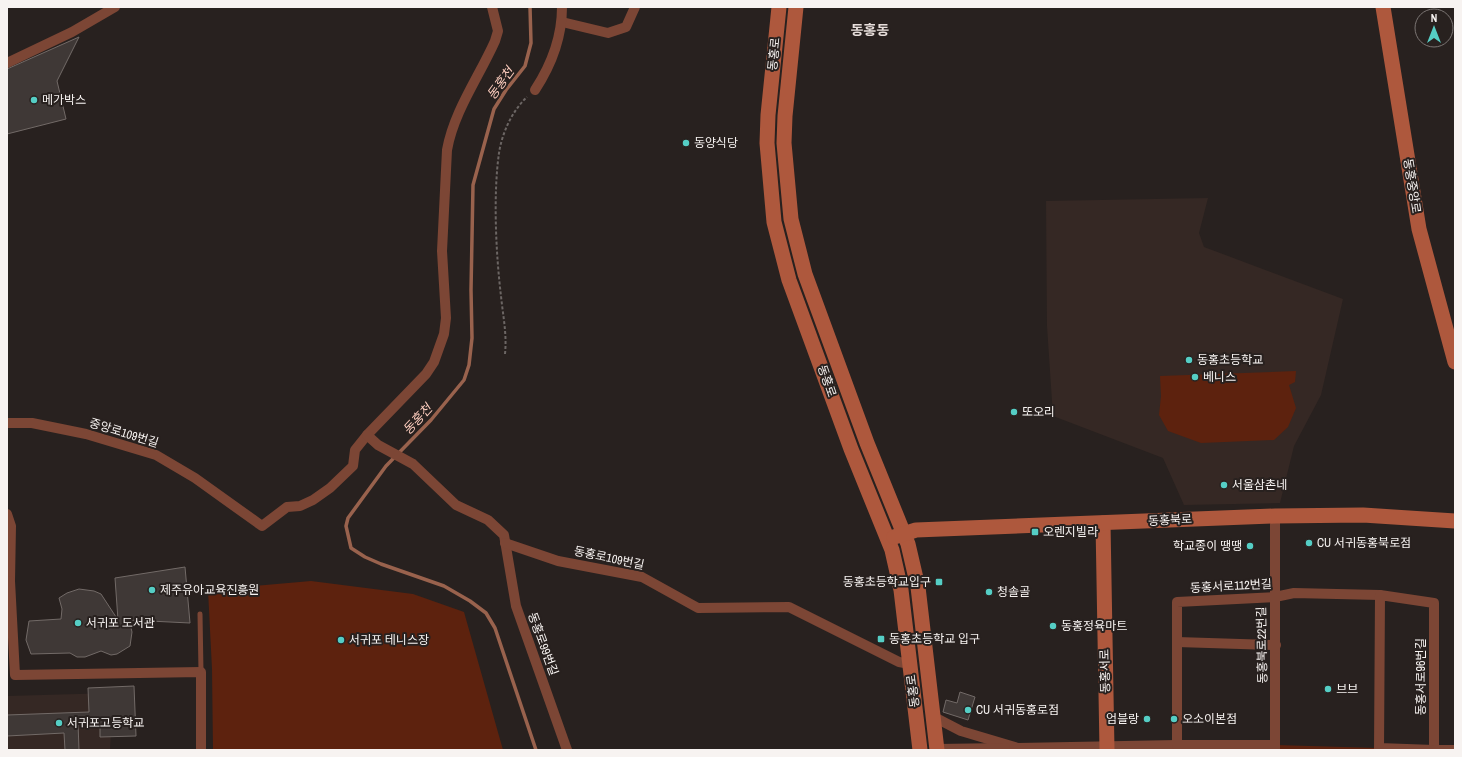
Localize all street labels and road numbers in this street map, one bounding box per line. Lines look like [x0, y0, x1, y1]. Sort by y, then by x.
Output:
street label: 동홍로 [764, 37, 784, 71]
street label: 동홍중앙로 [1400, 157, 1424, 215]
street label: 동홍로 [814, 363, 840, 399]
street label: 중앙로109번길 [87, 415, 161, 451]
street label: 동홍북로 [1148, 511, 1192, 529]
street label: 동홍로109번길 [572, 543, 646, 573]
street label: 동홍서로112번길 [1190, 576, 1272, 596]
street label: 동홍북로22번길 [1253, 606, 1271, 684]
street label: 동홍로99번길 [524, 610, 562, 678]
street label: 동홍서로96번길 [1413, 638, 1429, 716]
street label: 동홍서로 [1097, 649, 1113, 693]
street label: 동홍로 [903, 674, 923, 708]

